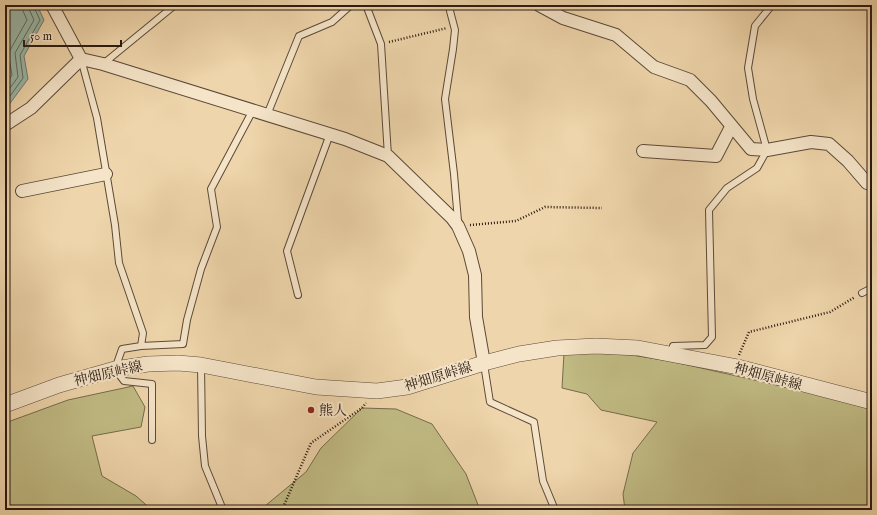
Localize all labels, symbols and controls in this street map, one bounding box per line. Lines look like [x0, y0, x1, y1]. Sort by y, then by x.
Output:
scale bar [24, 22, 121, 48]
text: 50 m [30, 29, 52, 44]
street label: 神畑原峠線 [72, 357, 144, 391]
street label: 神畑原峠線 [402, 358, 474, 396]
street label: 神畑原峠線 [732, 359, 804, 395]
place label: 熊人 [319, 402, 347, 420]
marker: 熊人 [306, 405, 316, 415]

